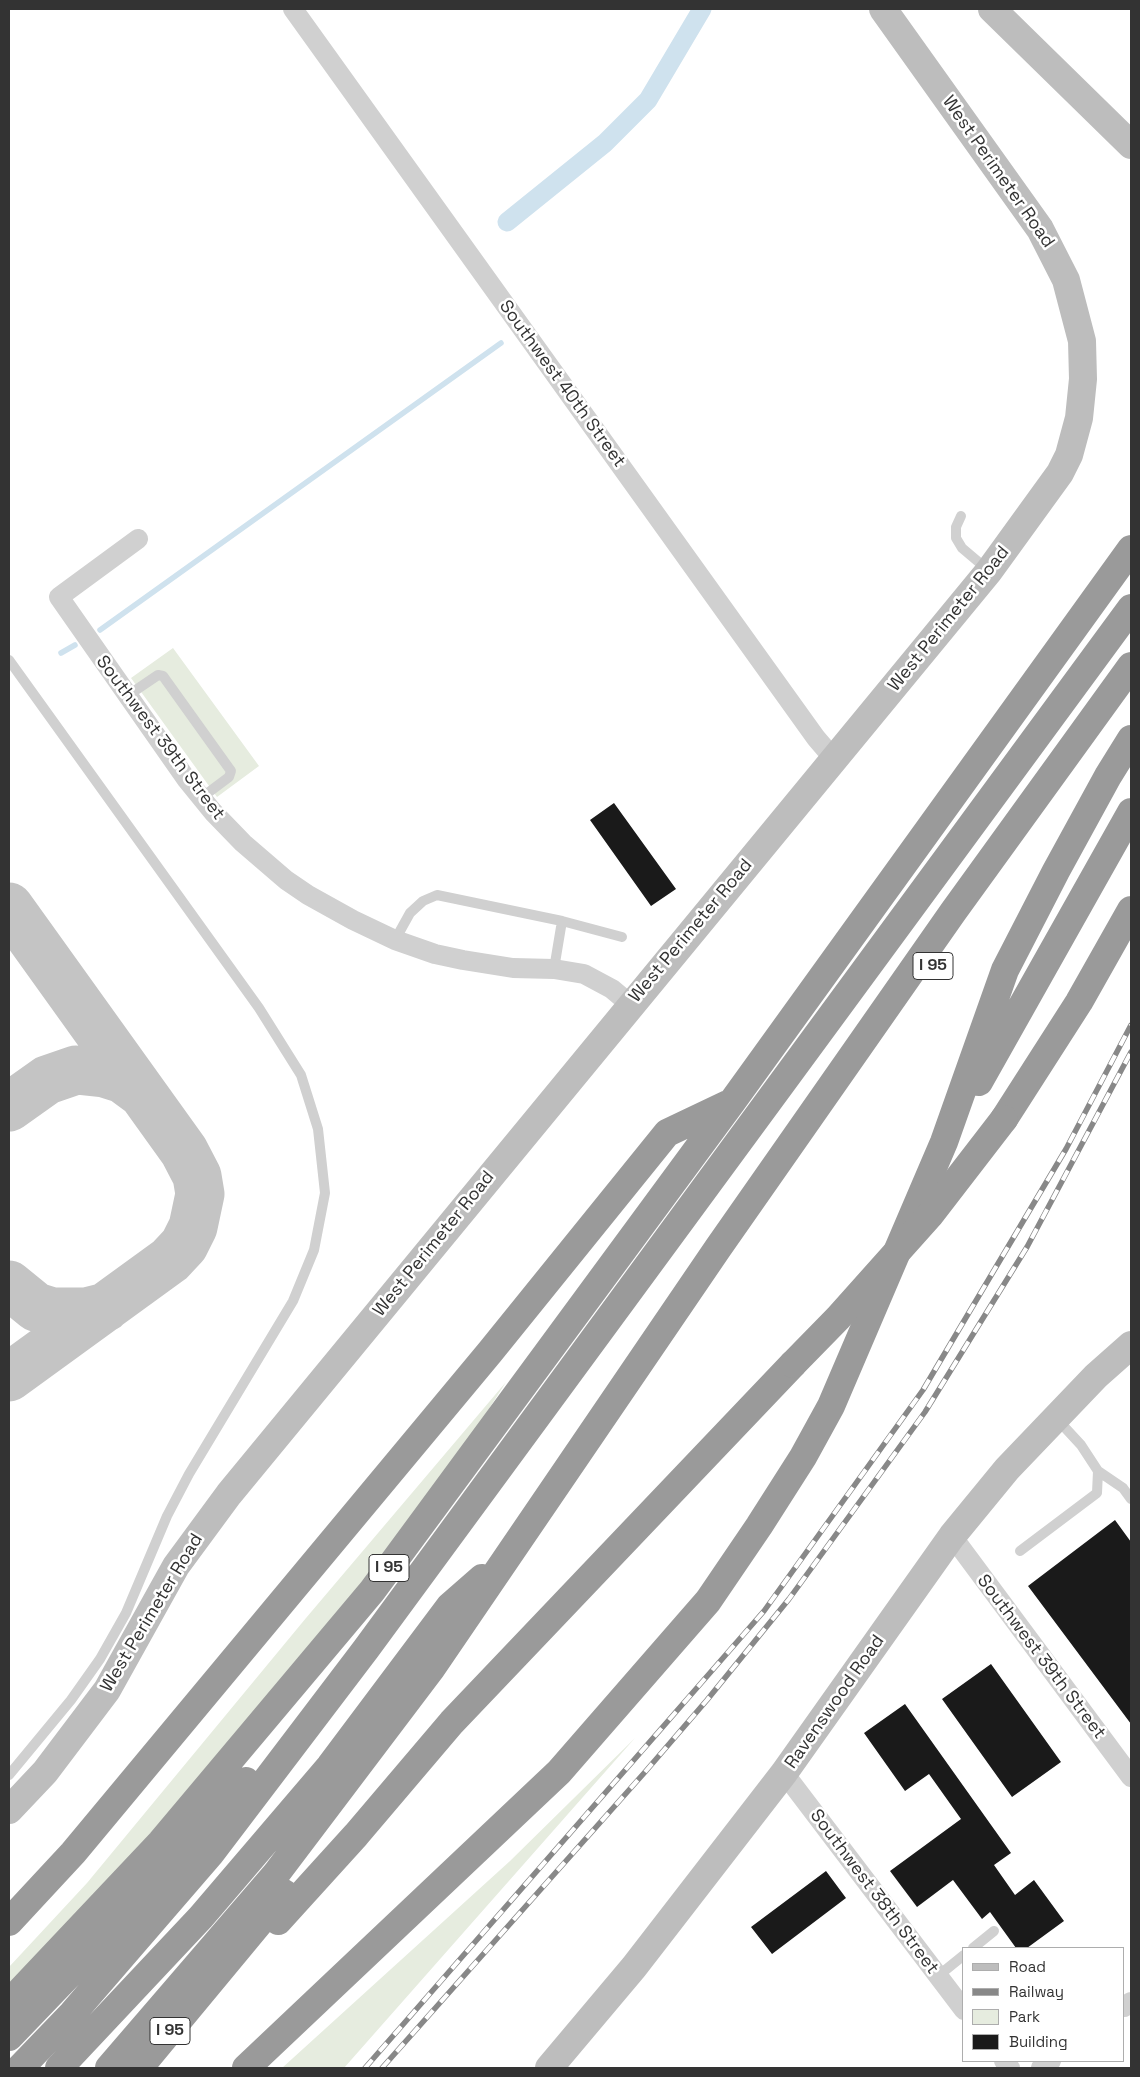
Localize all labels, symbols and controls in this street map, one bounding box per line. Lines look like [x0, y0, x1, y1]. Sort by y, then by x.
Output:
street label: West Perimeter Road [937, 92, 1059, 252]
street label: Southwest 40th Street [494, 296, 630, 472]
street label: West Perimeter Road [884, 542, 1014, 696]
street label: Southwest 39th Street [91, 652, 229, 824]
street label: West Perimeter Road [625, 855, 757, 1007]
road number: I 95 [913, 952, 953, 979]
street label: West Perimeter Road [369, 1167, 499, 1321]
street label: West Perimeter Road [96, 1530, 208, 1696]
road number: I 95 [369, 1555, 409, 1582]
street label: Southwest 39th Street [972, 1571, 1110, 1743]
street label: Ravenswood Road [781, 1631, 889, 1773]
street label: Southwest 38th Street [805, 1805, 943, 1979]
legend [962, 1947, 1125, 2062]
text: Road [1009, 1957, 1046, 1976]
text: Railway [1009, 1982, 1064, 2001]
text: Park [1009, 2007, 1040, 2026]
road number: I 95 [150, 2018, 190, 2044]
text: Building [1009, 2032, 1068, 2051]

